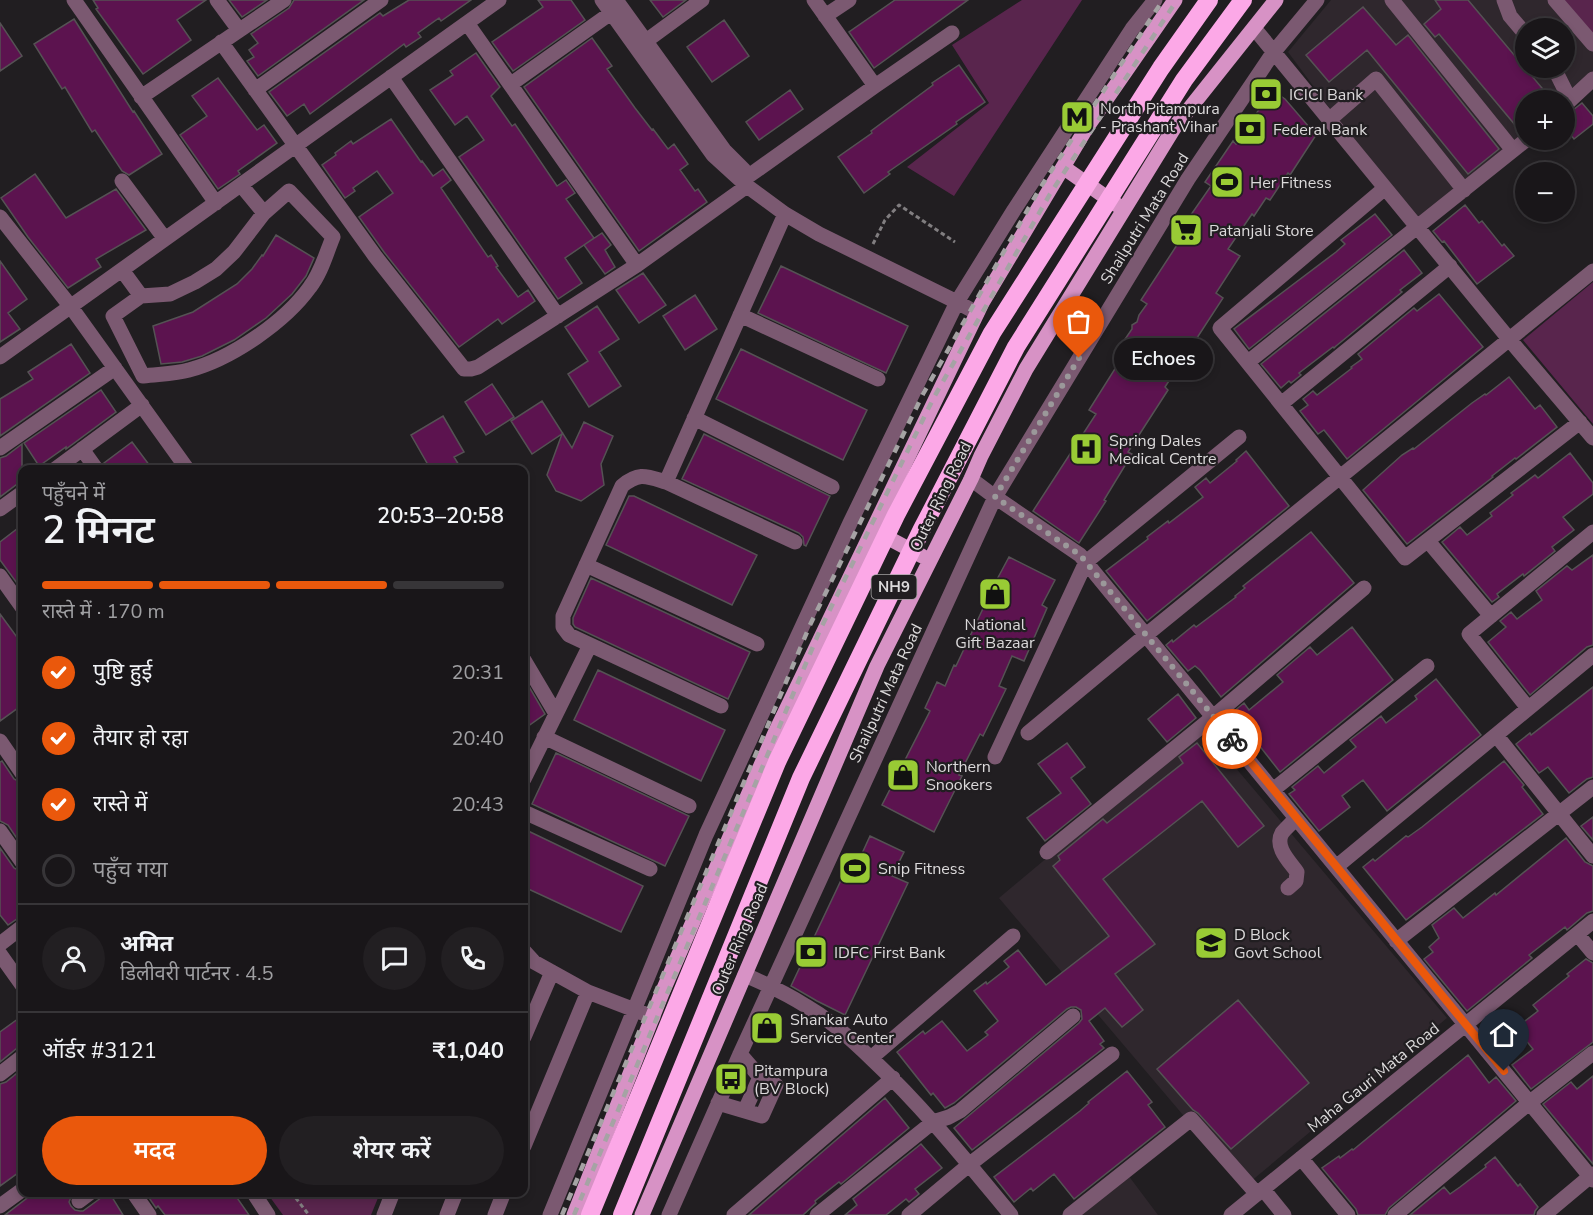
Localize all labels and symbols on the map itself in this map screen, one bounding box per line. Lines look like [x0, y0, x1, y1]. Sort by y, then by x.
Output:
bank icon: ICICI Bank [1248, 76, 1284, 112]
place label: ICICI Bank [1289, 84, 1364, 106]
place label: North Pitampura - Prashant Vihar [1100, 98, 1220, 138]
metro station icon: North Pitampura - Prashant Vihar [1059, 99, 1095, 135]
bank icon: Federal Bank [1232, 111, 1268, 147]
place label: Federal Bank [1273, 119, 1368, 141]
street label: Shailputri Mata Road [1096, 149, 1194, 288]
sports icon: Her Fitness [1209, 164, 1245, 200]
place label: Her Fitness [1250, 172, 1332, 194]
supermarket icon: Patanjali Store [1168, 212, 1204, 248]
place label: Patanjali Store [1209, 220, 1314, 242]
pin [1053, 296, 1104, 358]
callout: Echoes [1115, 337, 1214, 379]
place label: Spring Dales Medical Centre [1109, 430, 1216, 470]
hospital icon: Spring Dales Medical Centre [1068, 431, 1104, 467]
street label: Outer Ring Road [905, 438, 977, 555]
road number: NH9 [872, 575, 916, 599]
shop icon: National Gift Bazaar [977, 576, 1013, 612]
place label: National Gift Bazaar [955, 614, 1035, 654]
street label: Shailputri Mata Road [844, 620, 928, 766]
courier [1202, 709, 1262, 769]
place label: Northern Snookers [926, 756, 992, 796]
shop icon: Northern Snookers [885, 757, 921, 793]
sports icon: Snip Fitness [837, 850, 873, 886]
place label: Snip Fitness [878, 858, 965, 880]
street label: Outer Ring Road [706, 880, 773, 999]
place label: D Block Govt School [1234, 924, 1322, 964]
school or university icon: D Block Govt School [1193, 925, 1229, 961]
bank icon: IDFC First Bank [793, 934, 829, 970]
place label: IDFC First Bank [834, 942, 946, 964]
place label: Shankar Auto Service Center [790, 1009, 894, 1049]
pin [1478, 1009, 1529, 1071]
shop icon: Shankar Auto Service Center [749, 1010, 785, 1046]
street label: Maha Gauri Mata Road [1303, 1018, 1444, 1138]
place label: Pitampura (BV Block) [754, 1060, 830, 1100]
bus stop icon: Pitampura (BV Block) [713, 1061, 749, 1097]

